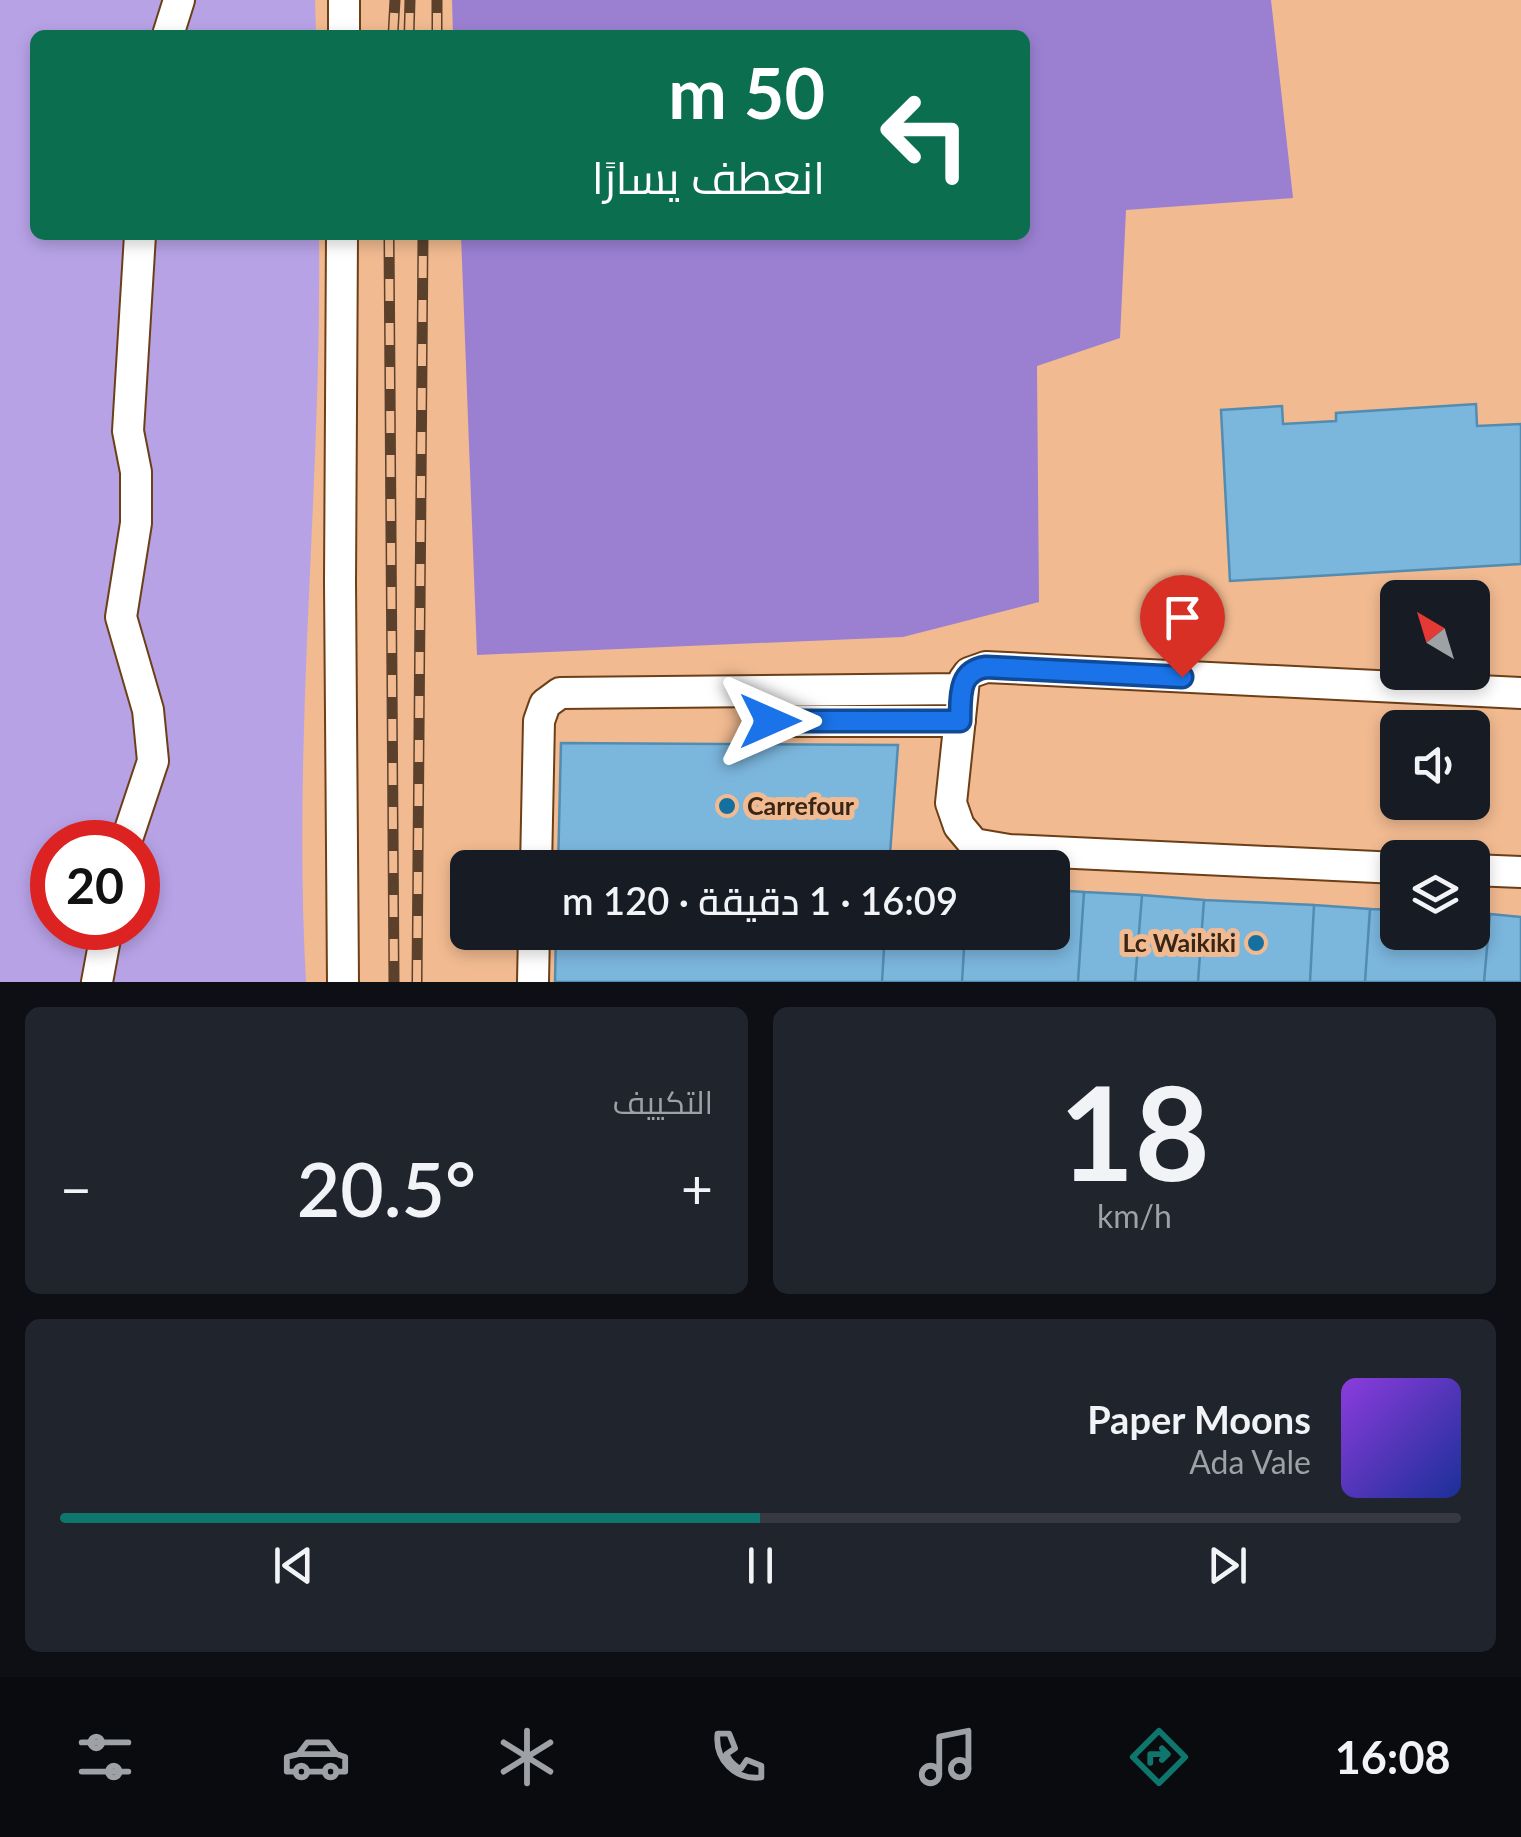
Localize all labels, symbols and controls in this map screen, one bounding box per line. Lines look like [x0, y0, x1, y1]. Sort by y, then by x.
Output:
text: 50 m [668, 50, 825, 134]
icon: left [860, 70, 990, 200]
text: انعطف يسارًا [592, 150, 825, 204]
pin [1140, 575, 1225, 678]
north arrow [1380, 580, 1490, 690]
map controls [1380, 580, 1490, 950]
icon: arrive [1155, 590, 1210, 645]
position arrow [718, 669, 822, 773]
button: sound [1380, 710, 1490, 820]
place label: Carrefour [747, 790, 855, 820]
marker: Carrefour [716, 795, 738, 817]
speed limit sign: 20 [30, 820, 160, 950]
button: layers [1380, 840, 1490, 950]
text: 16:09 · 1 دقيقة · 120 m [562, 877, 958, 923]
place label: Lc Waikiki [1122, 927, 1236, 957]
marker: Lc Waikiki [1245, 932, 1267, 954]
text: 18 [1059, 1053, 1210, 1209]
text: التكييف [613, 1082, 713, 1121]
text: 20.5° [297, 1143, 476, 1233]
text: − [60, 1155, 92, 1221]
text: + [681, 1155, 713, 1221]
text: km/h [1097, 1196, 1172, 1235]
text: Paper Moons [1087, 1396, 1311, 1442]
text: Ada Vale [1189, 1442, 1311, 1481]
icon: previous [266, 1538, 321, 1593]
icon: pause [733, 1538, 788, 1593]
icon: next [1200, 1538, 1255, 1593]
icon: filters [70, 1722, 140, 1792]
icon: car [281, 1722, 351, 1792]
icon: climate [492, 1722, 562, 1792]
icon: phone [703, 1722, 773, 1792]
icon: music [913, 1722, 983, 1792]
icon: directions [1124, 1722, 1194, 1792]
text: 16:08 [1335, 1730, 1451, 1784]

